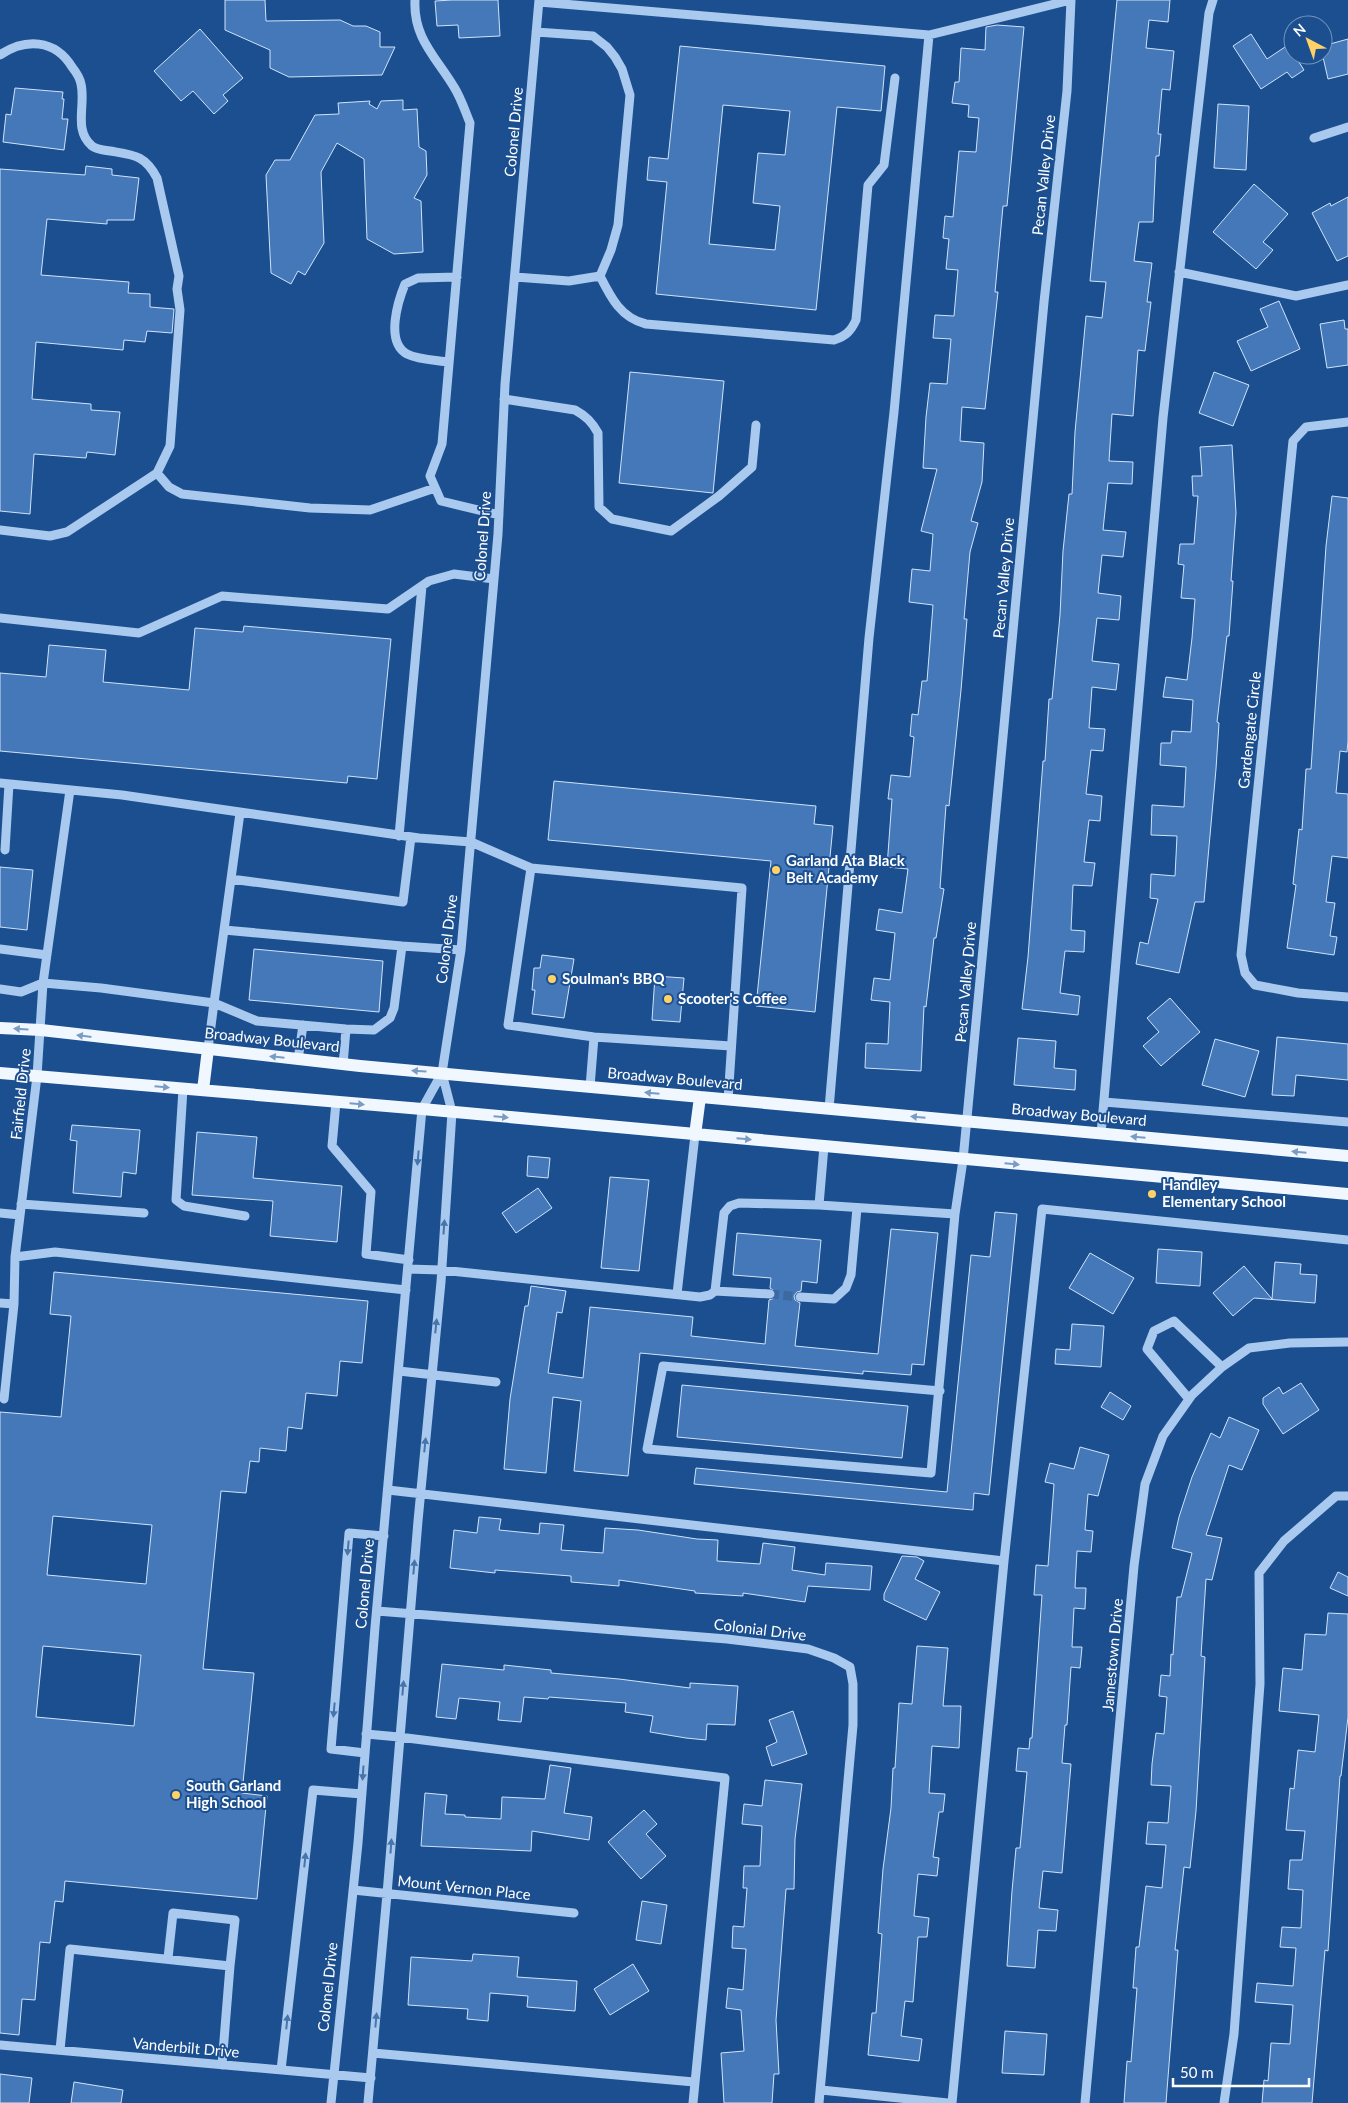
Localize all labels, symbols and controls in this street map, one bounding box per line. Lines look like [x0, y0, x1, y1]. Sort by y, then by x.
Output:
north arrow [1283, 15, 1333, 65]
text: N [1289, 20, 1309, 40]
street label: Colonel Drive [500, 86, 526, 177]
street label: Pecan Valley Drive [1028, 114, 1058, 236]
street label: Colonel Drive [470, 490, 494, 581]
street label: Pecan Valley Drive [989, 517, 1017, 639]
street label: Gardengate Circle [1234, 670, 1264, 789]
place label: Garland Ata Black Belt Academy [786, 851, 906, 886]
marker: Garland Ata Black Belt Academy [770, 864, 782, 876]
street label: Colonel Drive [432, 893, 460, 985]
street label: Pecan Valley Drive [951, 921, 979, 1043]
place label: Soulman's BBQ [562, 969, 665, 987]
marker: Soulman's BBQ [546, 973, 558, 985]
place label: Scooter's Coffee [678, 989, 787, 1007]
marker: Scooter's Coffee [662, 993, 674, 1005]
street label: Broadway Boulevard [204, 1023, 340, 1055]
one-way arrow [12, 1025, 28, 1033]
one-way arrow [76, 1032, 92, 1040]
street label: Fairfield Drive [6, 1047, 34, 1141]
one-way arrow [269, 1053, 285, 1061]
street label: Broadway Boulevard [607, 1063, 743, 1093]
one-way arrow [411, 1067, 427, 1075]
one-way arrow [154, 1083, 170, 1091]
one-way arrow [644, 1089, 660, 1097]
street label: Broadway Boulevard [1011, 1099, 1147, 1129]
one-way arrow [349, 1100, 365, 1108]
one-way arrow [493, 1113, 509, 1121]
one-way arrow [910, 1113, 926, 1121]
one-way arrow [1129, 1133, 1145, 1141]
one-way arrow [736, 1135, 752, 1143]
one-way arrow [1291, 1148, 1307, 1156]
one-way arrow [414, 1150, 422, 1166]
one-way arrow [1004, 1160, 1020, 1168]
place label: Handley Elementary School [1162, 1175, 1286, 1210]
marker: Handley Elementary School [1146, 1188, 1158, 1200]
one-way arrow [441, 1219, 449, 1235]
one-way arrow [433, 1318, 441, 1334]
one-way arrow [421, 1437, 429, 1453]
street label: Colonel Drive [351, 1538, 377, 1629]
one-way arrow [344, 1540, 352, 1556]
one-way arrow [410, 1559, 418, 1575]
street label: Jamestown Drive [1098, 1597, 1126, 1712]
street label: Colonial Drive [713, 1614, 807, 1644]
one-way arrow [400, 1680, 408, 1696]
one-way arrow [330, 1702, 338, 1718]
one-way arrow [359, 1766, 367, 1782]
place label: South Garland High School [186, 1776, 281, 1811]
marker: South Garland High School [170, 1789, 182, 1801]
one-way arrow [387, 1837, 395, 1853]
one-way arrow [301, 1852, 309, 1868]
street label: Mount Vernon Place [397, 1871, 532, 1903]
street label: Colonel Drive [313, 1941, 341, 2033]
one-way arrow [372, 2011, 380, 2027]
one-way arrow [283, 2013, 291, 2029]
street label: Vanderbilt Drive [132, 2033, 240, 2061]
scale bar [1173, 2056, 1309, 2088]
text: 50 m [1180, 2063, 1214, 2081]

